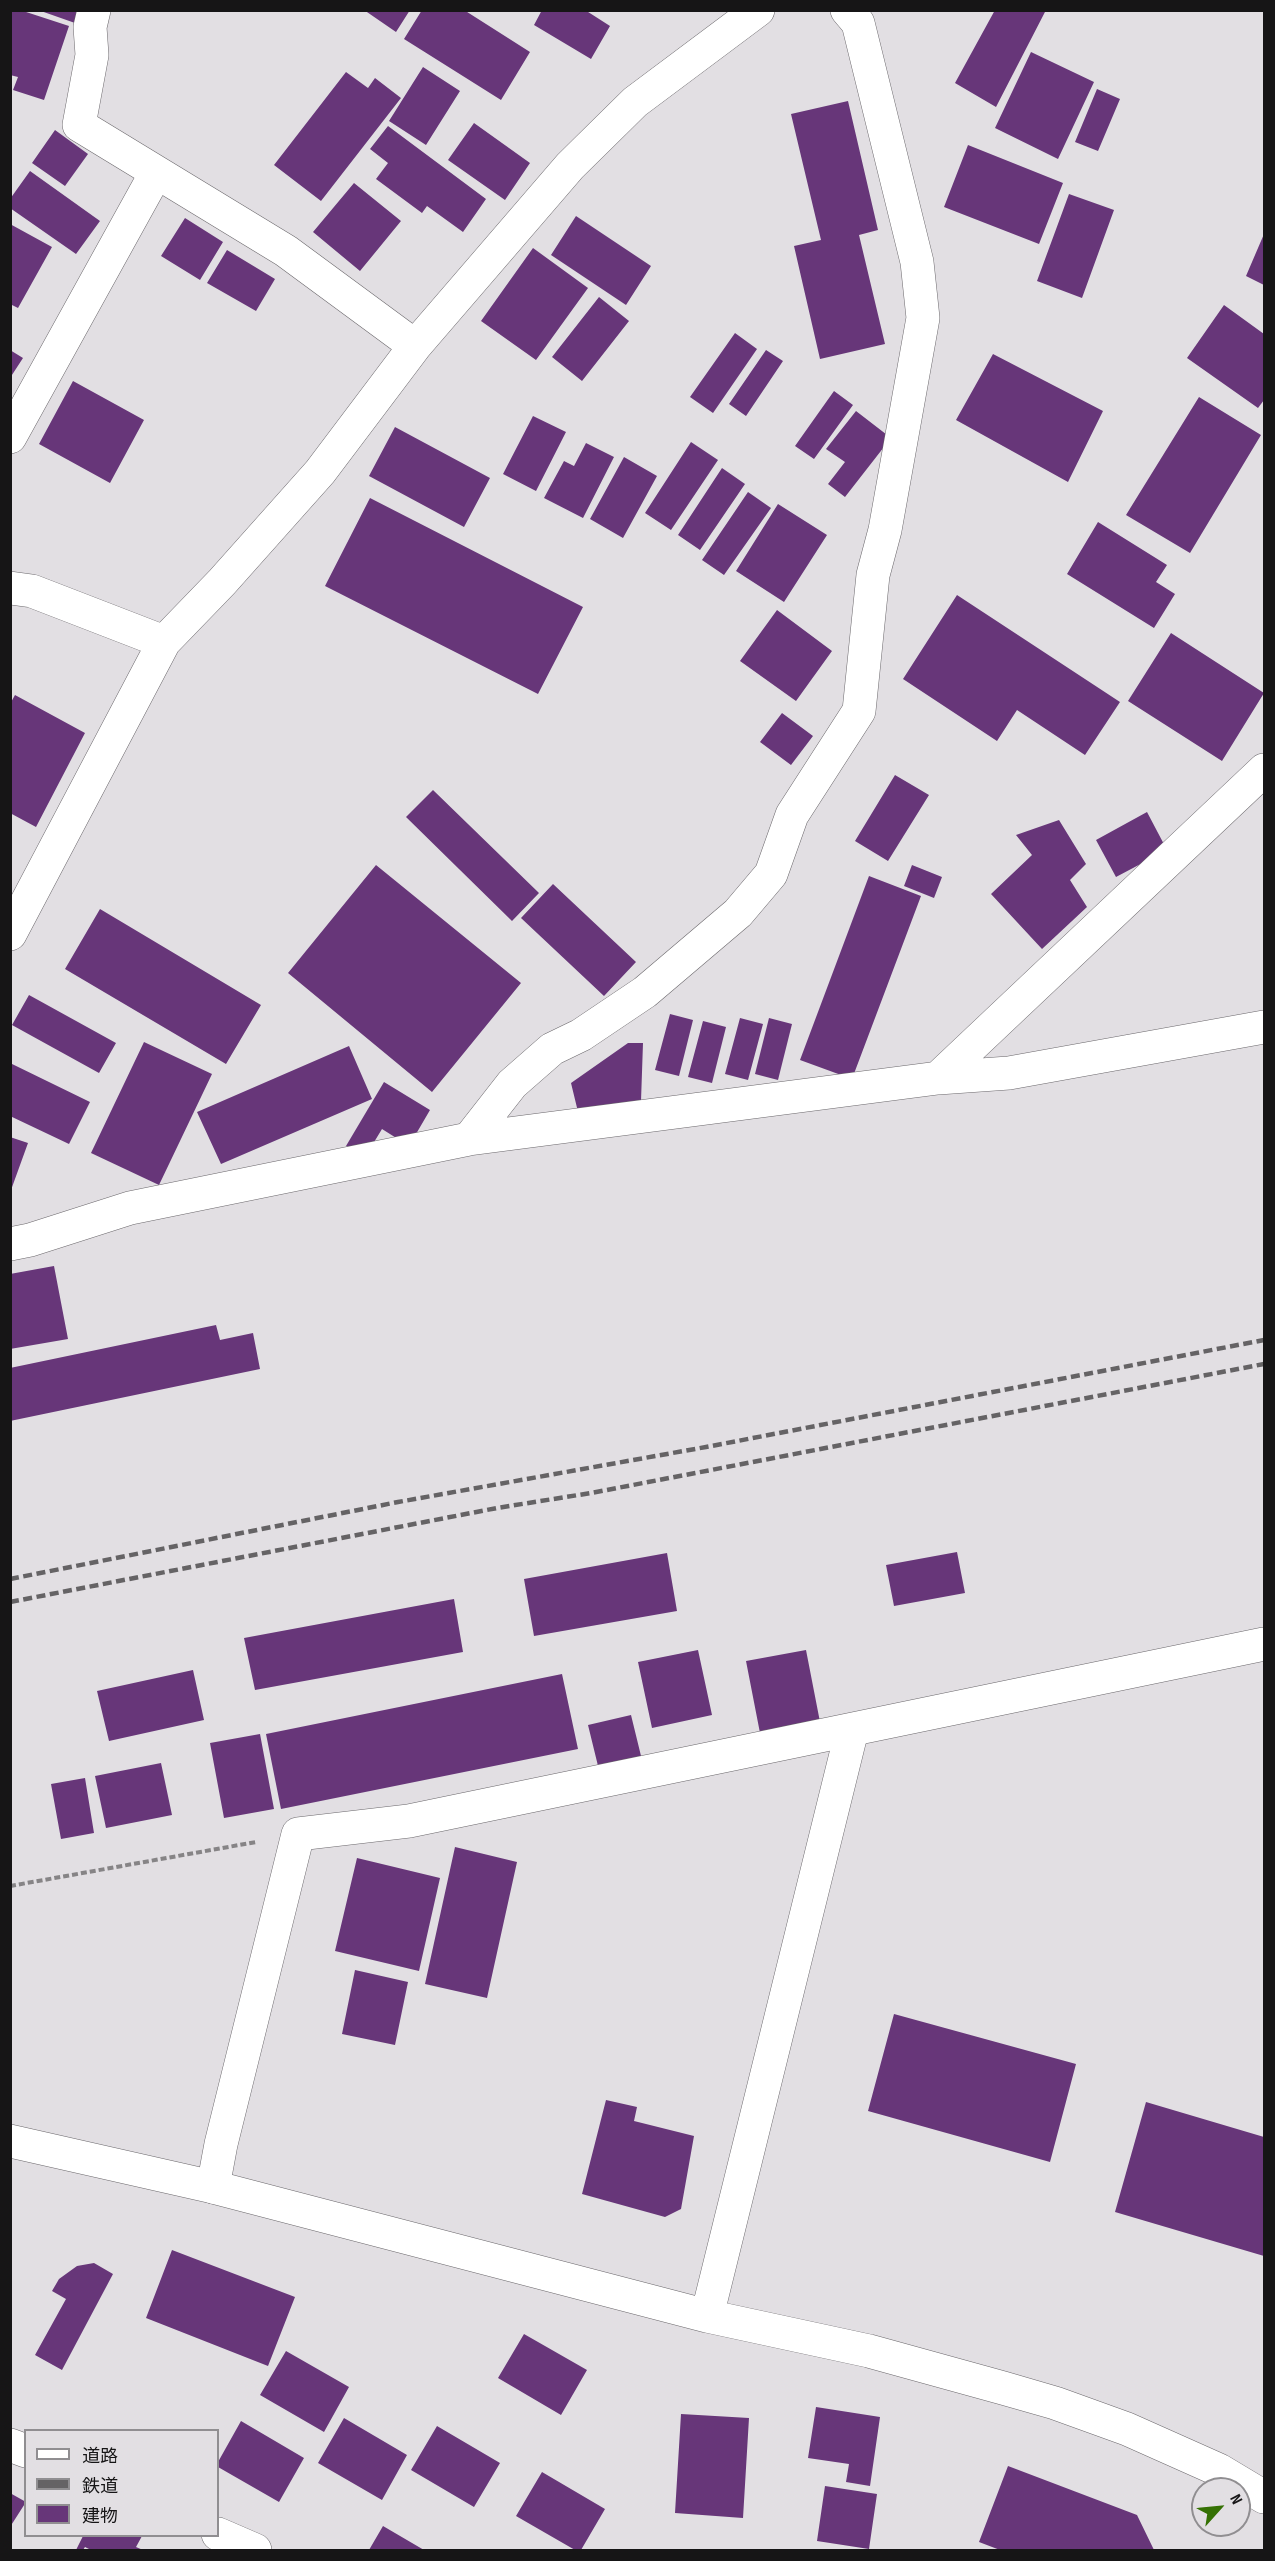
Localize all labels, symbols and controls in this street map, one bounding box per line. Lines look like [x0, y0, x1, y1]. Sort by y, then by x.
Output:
legend [24, 2429, 219, 2537]
text: 道路 [82, 2446, 118, 2467]
text: 鉄道 [82, 2476, 118, 2497]
north arrow [1191, 2477, 1251, 2537]
text: N [1225, 2491, 1246, 2508]
text: 建物 [82, 2506, 118, 2527]

